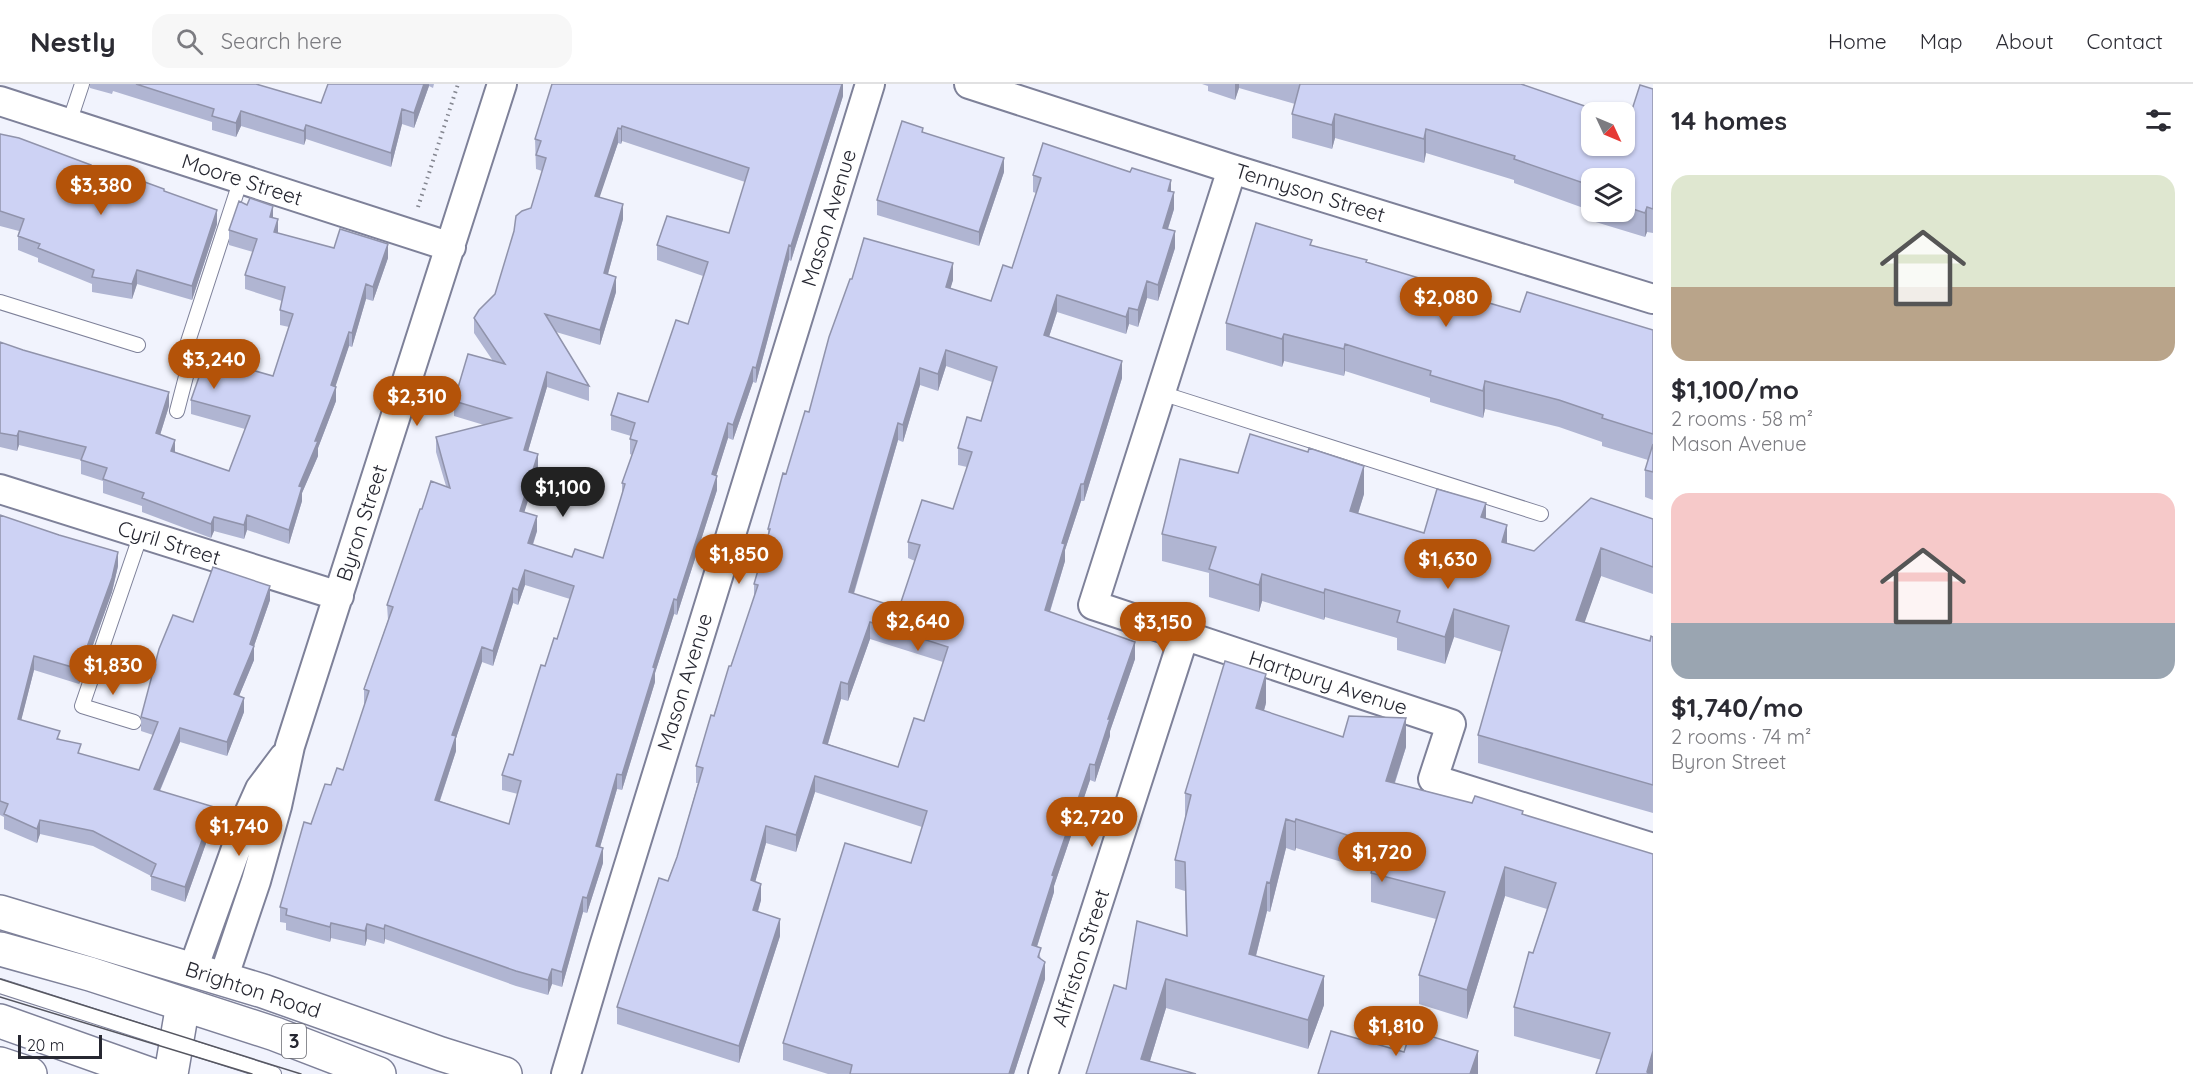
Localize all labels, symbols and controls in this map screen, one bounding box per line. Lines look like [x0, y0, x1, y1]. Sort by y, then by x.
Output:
search box [152, 14, 572, 68]
text: Nestly [30, 24, 116, 59]
icon: search [173, 25, 206, 58]
text: Search here [221, 27, 342, 55]
text: Home [1828, 28, 1887, 54]
text: Map [1920, 28, 1963, 54]
text: About [1996, 28, 2054, 54]
text: Contact [2087, 28, 2163, 54]
north arrow [1581, 102, 1635, 156]
map controls [1581, 102, 1635, 222]
text: 14 homes [1671, 104, 1787, 137]
icon: filters [2142, 104, 2175, 137]
street label: Mason Avenue [795, 146, 861, 290]
street label: Moore Street [179, 147, 306, 211]
street label: Tennyson Street [1232, 157, 1389, 227]
pin: $3,380 [52, 165, 150, 216]
button: layers [1581, 168, 1635, 222]
text: $3,380 [70, 172, 132, 197]
icon: home [1869, 214, 1977, 322]
pin: $2,080 [1397, 277, 1495, 328]
text: $2,080 [1414, 284, 1478, 309]
pin: $3,240 [165, 339, 263, 390]
text: $3,240 [182, 346, 246, 371]
text: $1,100/mo [1671, 373, 1799, 406]
pin: $2,310 [368, 376, 466, 427]
text: $2,310 [387, 383, 447, 408]
text: 2 rooms · 58 m² [1671, 406, 1813, 431]
text: Mason Avenue [1671, 431, 1807, 456]
street label: Byron Street [330, 461, 392, 584]
pin: $1,100 [514, 467, 612, 518]
text: $1,100 [535, 474, 591, 499]
street label: Cyril Street [115, 514, 224, 570]
icon: home [1869, 532, 1977, 640]
pin: $1,850 [690, 534, 788, 585]
pin: $1,630 [1399, 539, 1497, 590]
text: $1,850 [709, 541, 769, 566]
text: $1,630 [1418, 546, 1478, 571]
pin: $2,640 [869, 601, 967, 652]
pin: $3,150 [1114, 602, 1212, 653]
text: $2,640 [886, 608, 950, 633]
text: $3,150 [1134, 609, 1192, 634]
street label: Mason Avenue [651, 610, 717, 754]
street label: Hartpury Avenue [1246, 644, 1411, 720]
pin: $1,830 [64, 645, 162, 696]
text: $1,830 [83, 652, 143, 677]
text: $1,740/mo [1671, 691, 1803, 724]
text: 2 rooms · 74 m² [1671, 724, 1811, 749]
text: Byron Street [1671, 749, 1786, 774]
pin: $2,720 [1043, 797, 1141, 848]
text: $2,720 [1060, 804, 1124, 829]
pin: $1,740 [190, 806, 288, 857]
text: $1,740 [209, 813, 269, 838]
pin: $1,720 [1333, 832, 1431, 883]
text: $1,720 [1352, 839, 1412, 864]
street label: Alfriston Street [1046, 885, 1115, 1030]
street label: Brighton Road [182, 955, 324, 1023]
pin: $1,810 [1347, 1006, 1445, 1057]
text: $1,810 [1368, 1013, 1424, 1038]
road number: 3 [282, 1024, 306, 1058]
scale bar [18, 1032, 102, 1060]
text: 20 m [27, 1035, 64, 1055]

